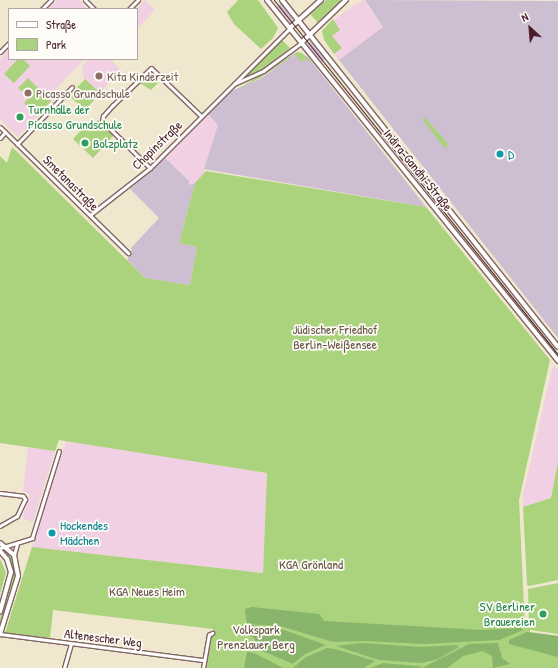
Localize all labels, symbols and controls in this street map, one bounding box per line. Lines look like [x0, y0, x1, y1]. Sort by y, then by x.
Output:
legend [8, 8, 138, 60]
north arrow [510, 8, 550, 48]
text: N [519, 10, 530, 25]
text: Straße [46, 16, 76, 33]
text: Park [46, 36, 66, 53]
place label: Kita Kinderzeit [107, 68, 178, 84]
marker: Kita Kinderzeit [94, 71, 104, 81]
place label: Picasso Grundschule [36, 85, 130, 101]
marker: Picasso Grundschule [23, 88, 33, 98]
place label: Turnhalle der Picasso Grundschule [28, 102, 122, 133]
marker: Turnhalle der Picasso Grundschule [15, 112, 25, 122]
street label: Chopinstraße [129, 117, 185, 173]
street label: Indira-Gandhi-Straße [380, 126, 456, 214]
place label: Bolzplatz [93, 135, 138, 151]
marker: Bolzplatz [80, 138, 90, 148]
place label: D [508, 146, 514, 162]
marker: D [495, 149, 505, 159]
street label: Smetanastraße [40, 152, 102, 214]
park label: Jüdischer Friedhof Berlin-Weißensee [292, 322, 378, 353]
place label: Hockendes Mädchen [60, 518, 108, 549]
marker: Hockendes Mädchen [47, 528, 57, 538]
park label: KGA Grönland [279, 556, 343, 572]
park label: KGA Neues Heim [109, 583, 185, 599]
place label: SV Berliner Brauereien [480, 599, 535, 630]
marker: SV Berliner Brauereien [538, 609, 548, 619]
park label: Volkspark Prenzlauer Berg [217, 622, 295, 653]
street label: Altenescher Weg [63, 625, 143, 651]

